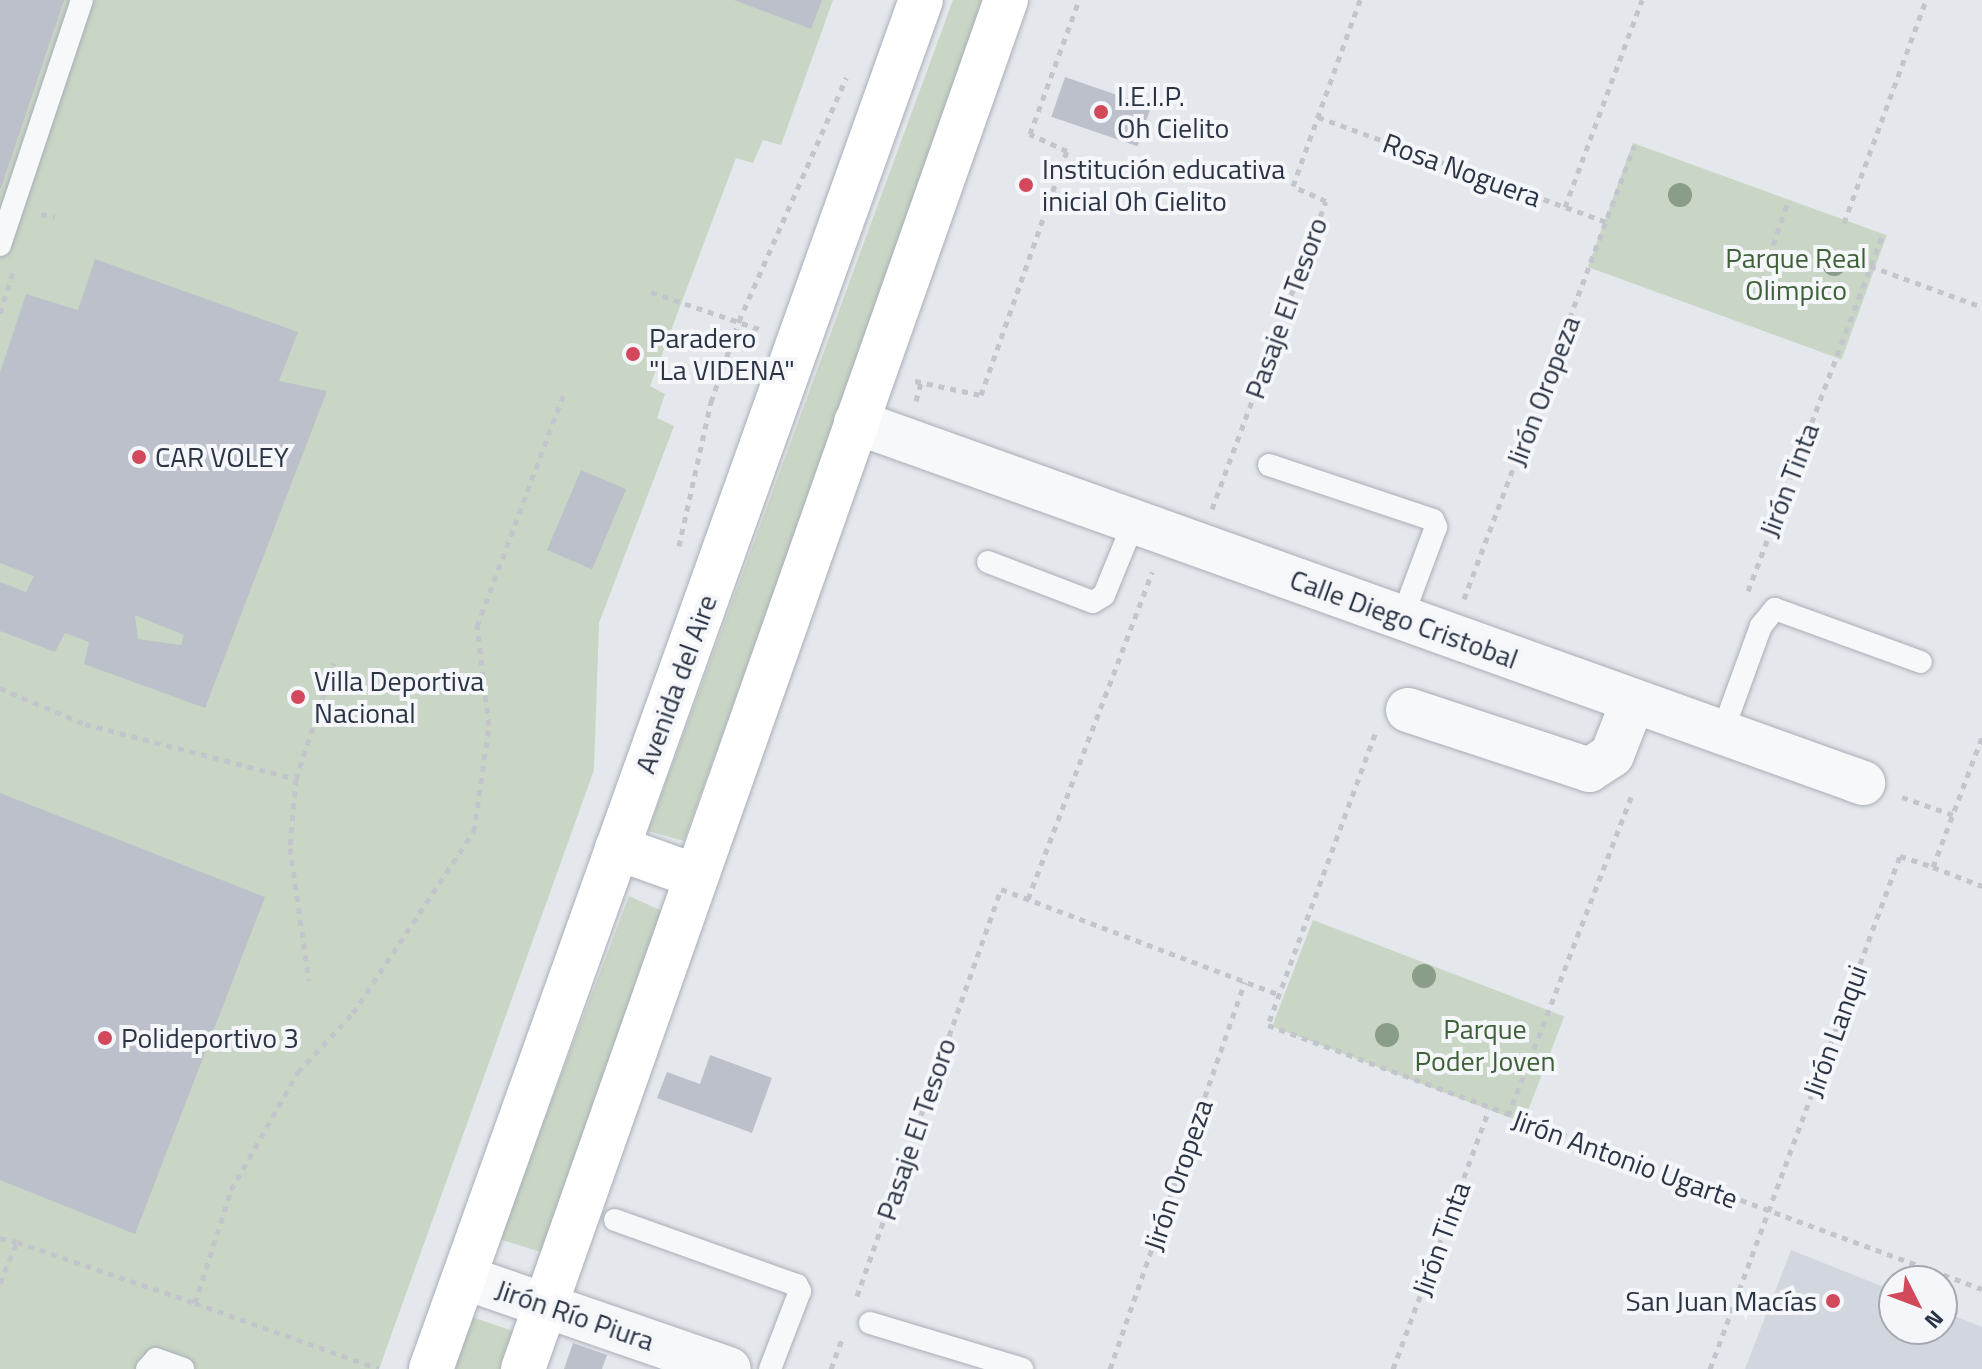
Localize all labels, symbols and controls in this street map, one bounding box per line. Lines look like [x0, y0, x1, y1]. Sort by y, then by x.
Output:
place label: I.E.I.P. Oh Cielito [1117, 79, 1229, 145]
marker: I.E.I.P. Oh Cielito [1092, 103, 1110, 121]
street label: Rosa Noguera [1378, 126, 1546, 214]
place label: Institución educativa inicial Oh Cielito [1042, 152, 1285, 218]
marker: Institución educativa inicial Oh Cielito [1017, 176, 1035, 194]
street label: Pasaje El Tesoro [1238, 213, 1334, 403]
park label: Parque Real Olimpico [1725, 241, 1867, 307]
street label: Jirón Oropeza [1499, 311, 1587, 471]
place label: Paradero "La VIDENA" [649, 321, 795, 387]
marker: Paradero "La VIDENA" [624, 345, 642, 363]
street label: Jirón Tinta [1752, 418, 1826, 542]
place label: CAR VOLEY [155, 440, 289, 474]
marker: CAR VOLEY [130, 448, 148, 466]
street label: Calle Diego Cristobal [1286, 562, 1522, 676]
street label: Avenida del Aire [628, 590, 724, 778]
place label: Villa Deportiva Nacional [314, 664, 484, 730]
marker: Villa Deportiva Nacional [289, 688, 307, 706]
street label: Jirón Lanqui [1796, 961, 1874, 1101]
park label: Parque Poder Joven [1415, 1012, 1555, 1078]
place label: Polideportivo 3 [121, 1021, 299, 1055]
marker: Polideportivo 3 [96, 1029, 114, 1047]
street label: Pasaje El Tesoro [869, 1034, 963, 1224]
street label: Jirón Oropeza [1136, 1095, 1220, 1255]
street label: Jirón Antonio Ugarte [1508, 1103, 1742, 1215]
street label: Jirón Tinta [1405, 1177, 1477, 1301]
north arrow [1878, 1265, 1958, 1345]
street label: Jirón Río Piura [491, 1272, 659, 1358]
place label: San Juan Macías [1625, 1284, 1817, 1318]
marker: San Juan Macías [1824, 1292, 1842, 1310]
text: N [1917, 1303, 1952, 1337]

